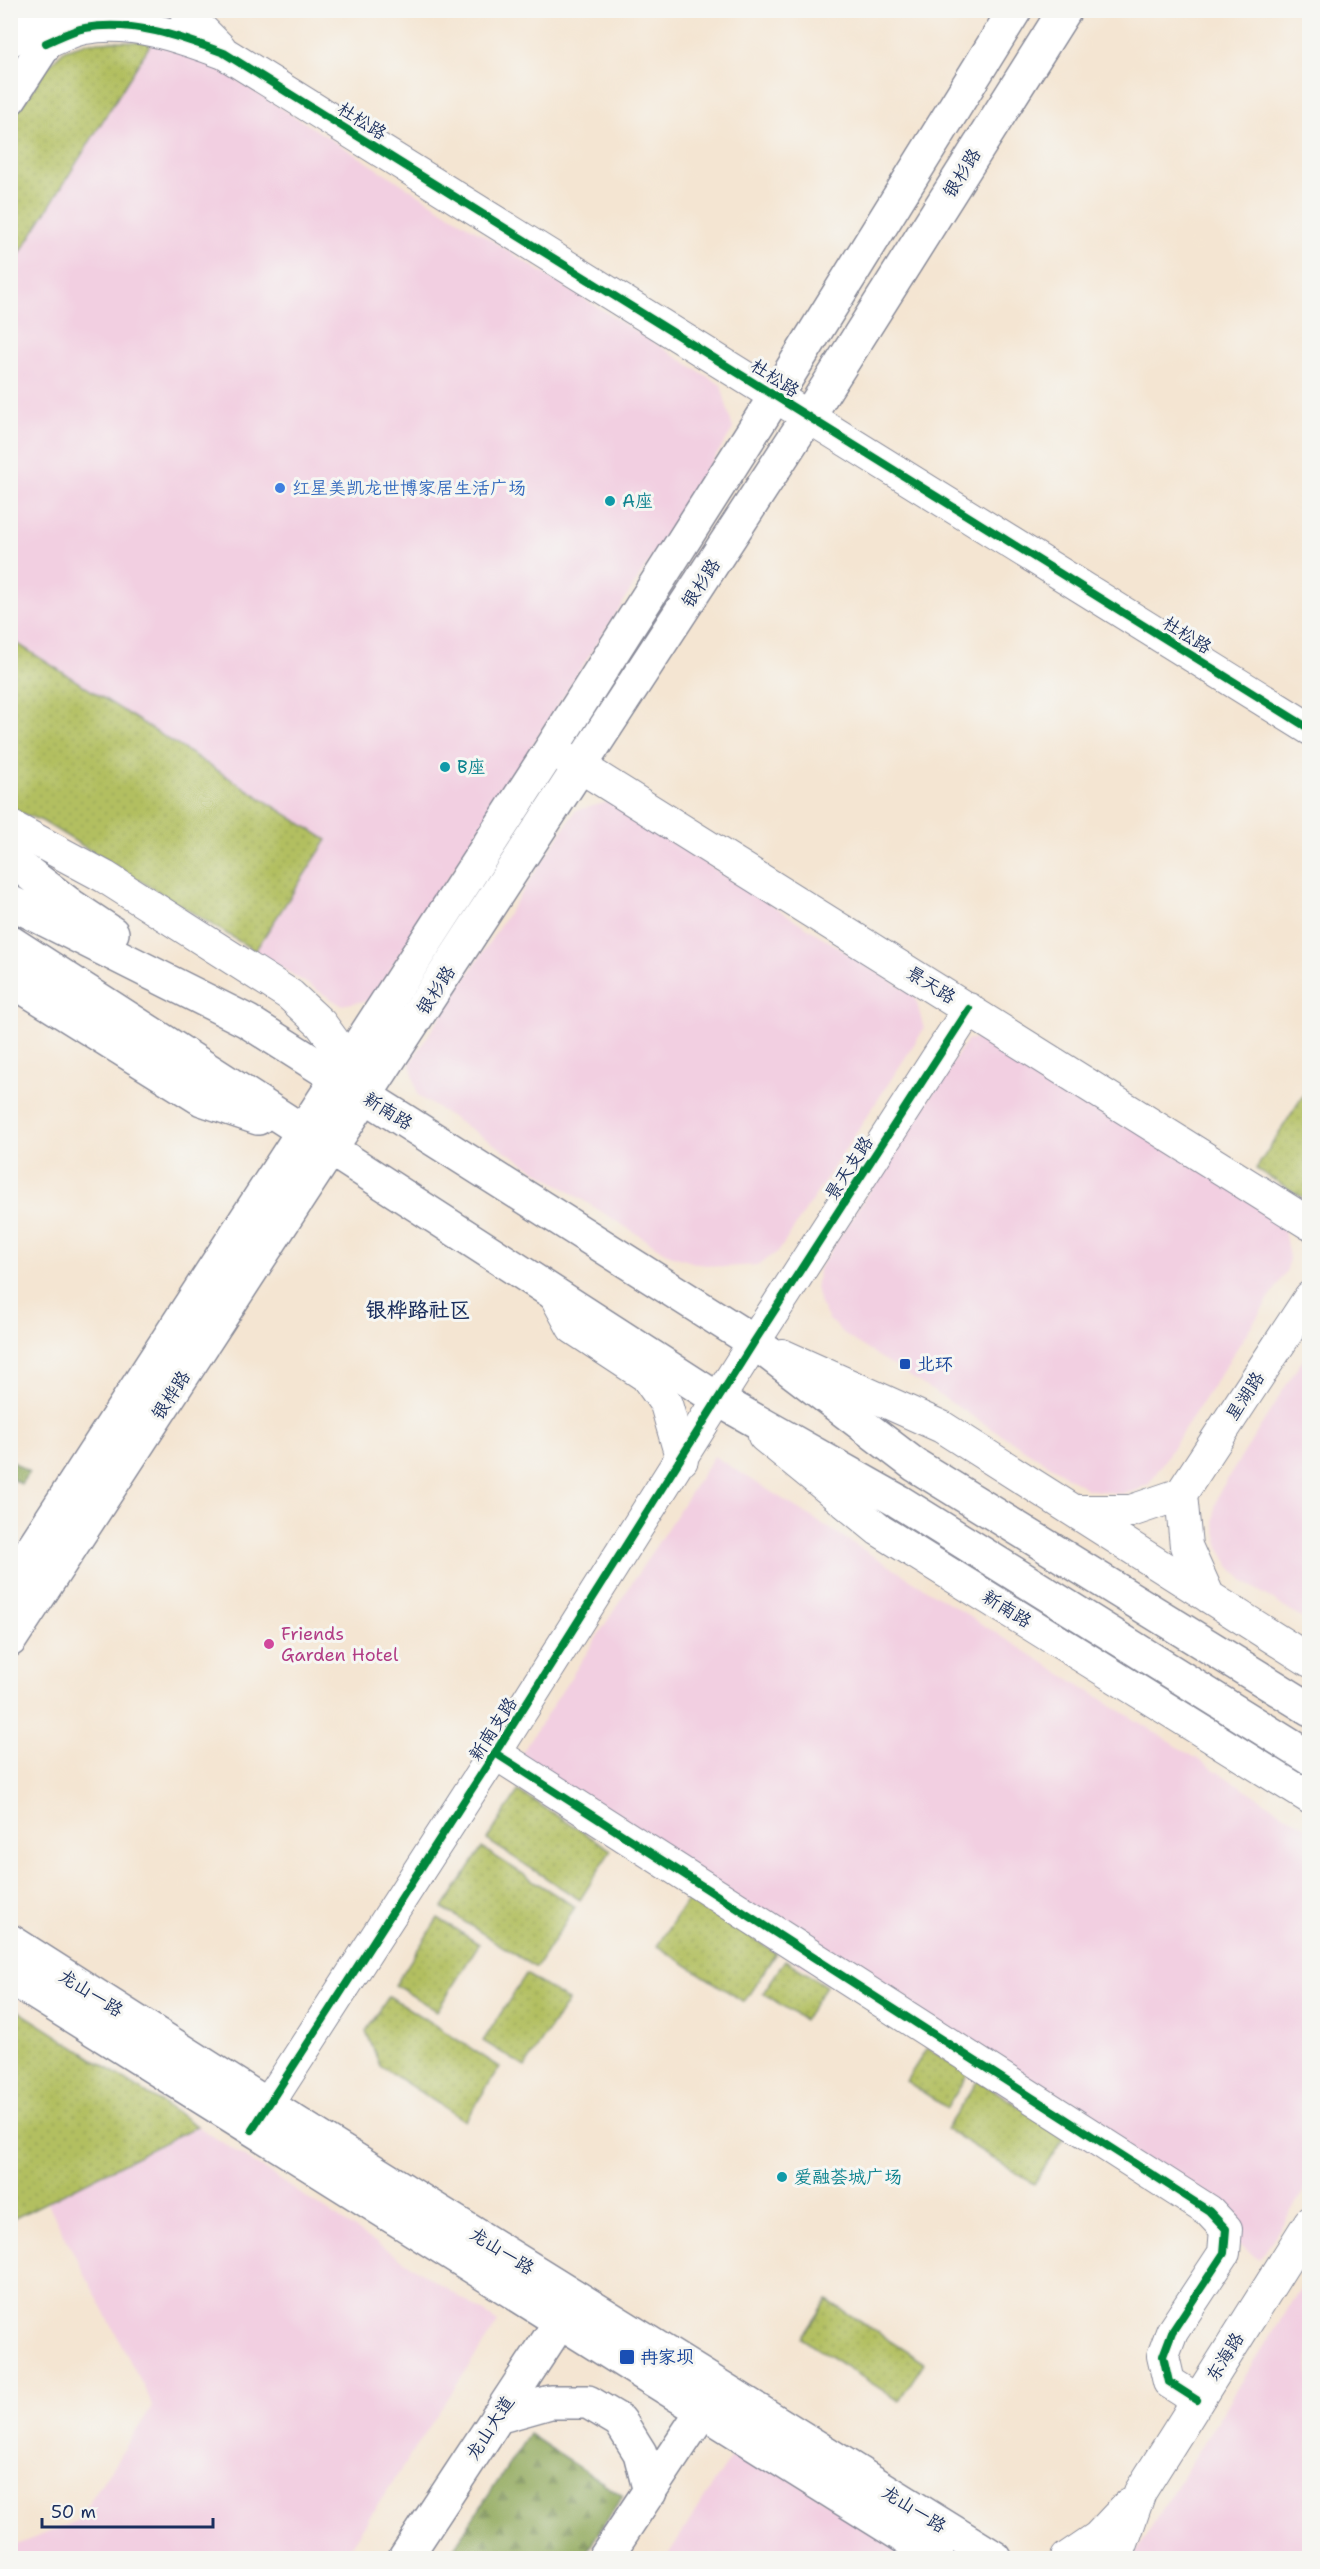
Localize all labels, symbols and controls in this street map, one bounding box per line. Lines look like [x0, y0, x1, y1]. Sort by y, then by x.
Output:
street label: 杜松路 [333, 97, 391, 145]
street label: 银杉路 [938, 144, 986, 202]
street label: 杜松路 [746, 353, 804, 403]
place label: 红星美凯龙世博家居生活广场 [292, 476, 526, 500]
marker: 红星美凯龙世博家居生活广场 [273, 481, 287, 495]
place label: A座 [622, 489, 653, 513]
marker: A座 [603, 494, 617, 508]
street label: 银杉路 [676, 554, 726, 612]
street label: 杜松路 [1158, 611, 1216, 659]
place label: B座 [457, 755, 486, 779]
marker: B座 [438, 760, 452, 774]
street label: 银杉路 [411, 961, 461, 1019]
street label: 景天路 [902, 961, 960, 1009]
street label: 新南路 [359, 1087, 417, 1135]
street label: 景天支路 [819, 1131, 879, 1205]
district label: 银桦路社区 [366, 1296, 471, 1324]
place label: 北环 [917, 1352, 953, 1376]
marker: 北环 [898, 1357, 912, 1371]
street label: 银桦路 [146, 1366, 196, 1424]
street label: 星湖路 [1220, 1367, 1270, 1425]
street label: 新南路 [978, 1585, 1036, 1633]
place label: Friends Garden Hotel [281, 1622, 399, 1667]
marker: Friends Garden Hotel [262, 1637, 276, 1651]
street label: 新南支路 [463, 1692, 523, 1766]
street label: 龙山一路 [54, 1964, 128, 2022]
place label: 爱融荟城广场 [794, 2165, 902, 2189]
marker: 爱融荟城广场 [775, 2170, 789, 2184]
street label: 龙山一路 [465, 2222, 539, 2280]
street label: 东海路 [1201, 2328, 1249, 2386]
place label: 冉家坝 [640, 2345, 694, 2369]
marker: 冉家坝 [618, 2348, 636, 2366]
street label: 龙山大道 [460, 2391, 520, 2465]
street label: 龙山一路 [877, 2480, 951, 2538]
scale bar [42, 2491, 213, 2529]
text: 50 m [51, 2500, 96, 2524]

